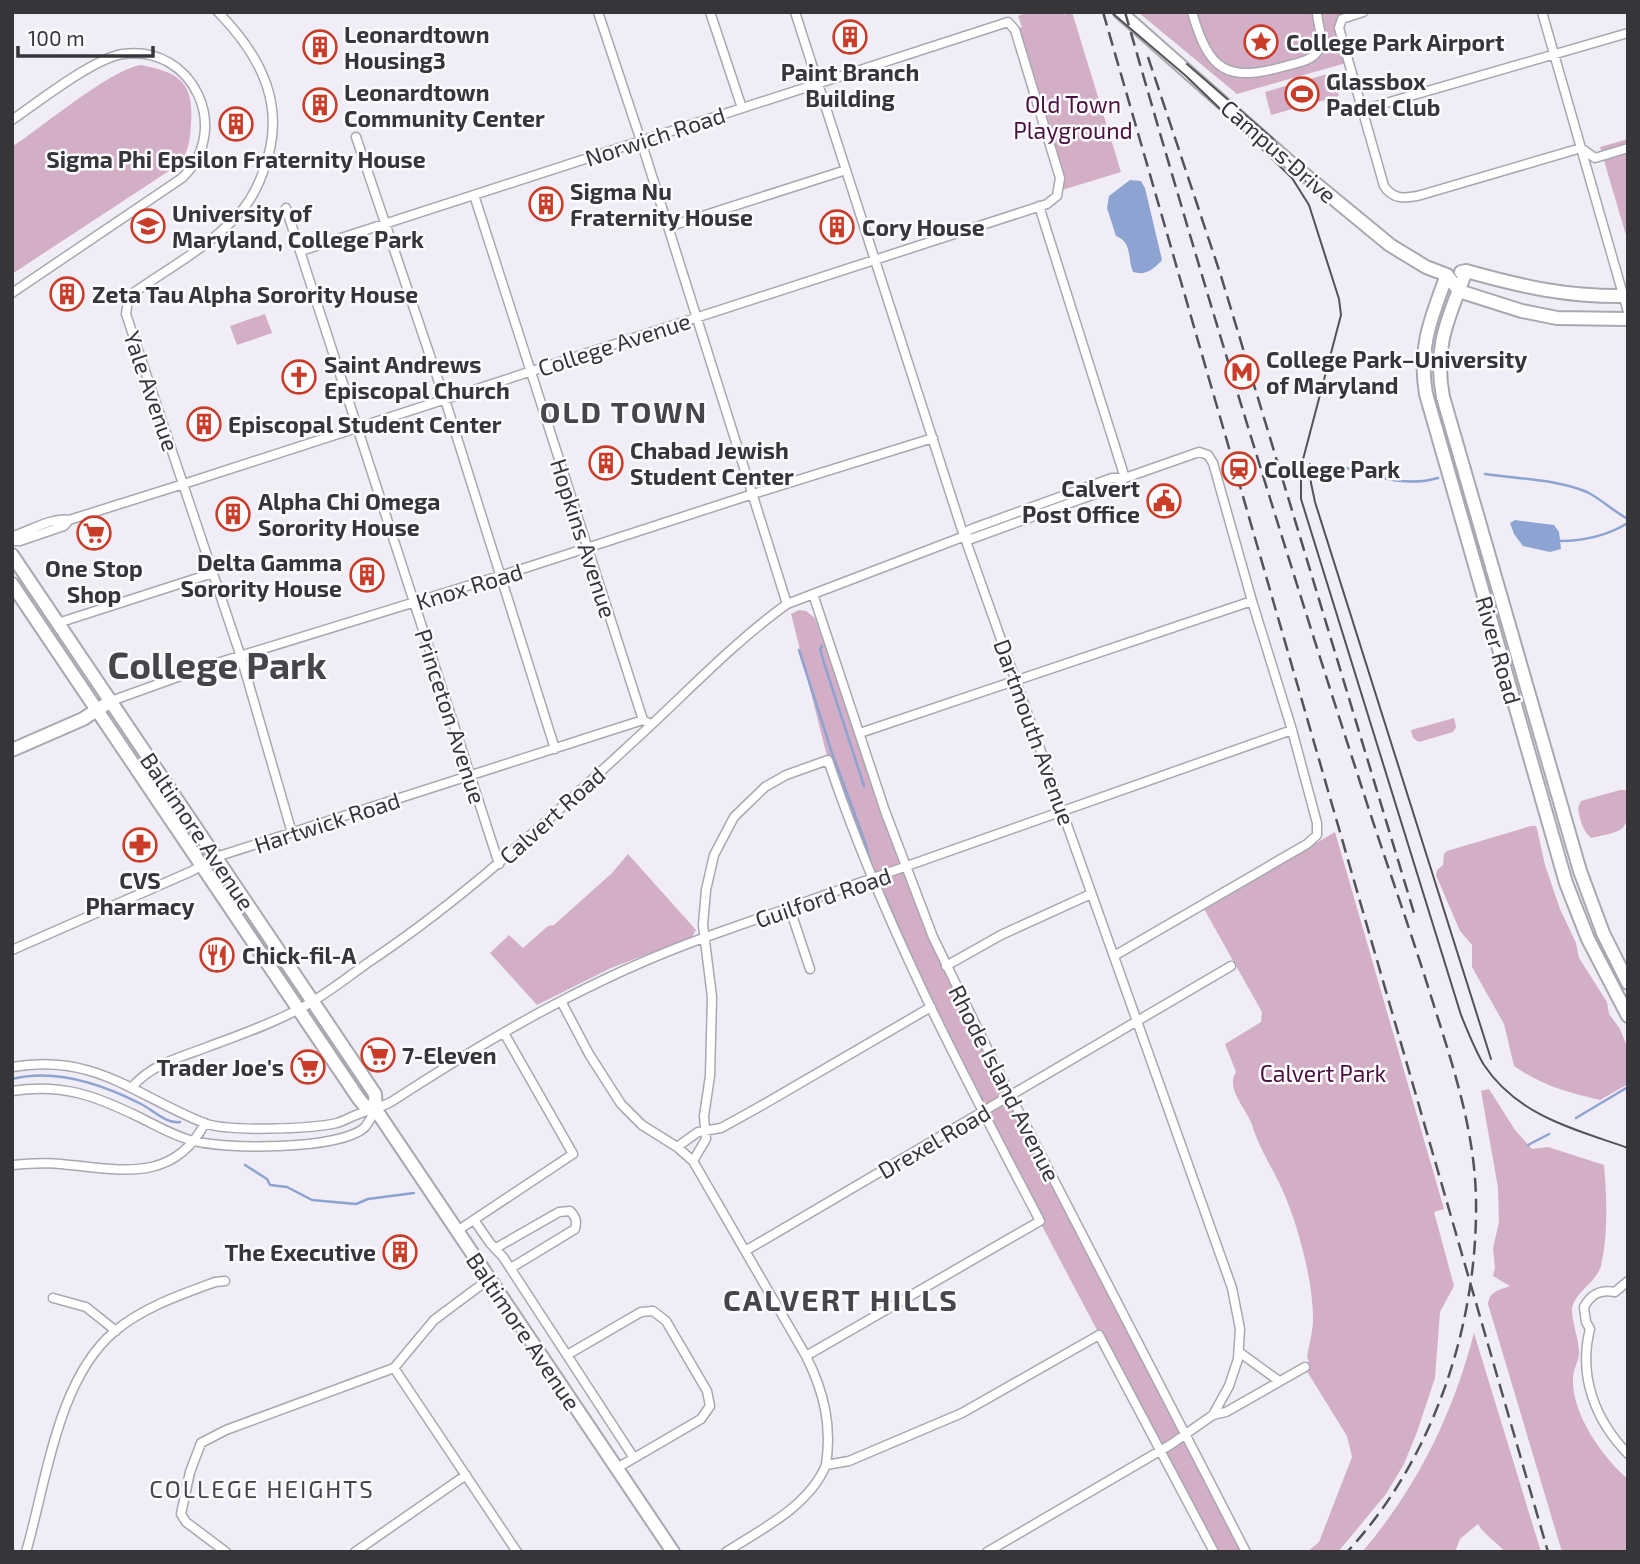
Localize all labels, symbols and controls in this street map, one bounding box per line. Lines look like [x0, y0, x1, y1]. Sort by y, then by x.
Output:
scale bar [18, 14, 152, 58]
building icon: Paint Branch Building [831, 18, 869, 56]
place label: Leonardtown Housing3 [344, 20, 489, 74]
place icon: College Park Airport [1242, 23, 1280, 61]
text: 100 m [28, 25, 85, 50]
building icon: Leonardtown Housing3 [301, 28, 339, 66]
place label: College Park Airport [1286, 28, 1504, 56]
place label: Paint Branch Building [781, 58, 919, 112]
place label: Glassbox Padel Club [1326, 67, 1440, 121]
sports icon: Glassbox Padel Club [1283, 75, 1321, 113]
place label: Leonardtown Community Center [344, 78, 545, 132]
building icon: Leonardtown Community Center [301, 86, 339, 124]
park label: Old Town Playground [1013, 90, 1133, 144]
street label: Campus Drive [1216, 93, 1342, 209]
street label: Norwich Road [581, 100, 729, 172]
building icon: Sigma Phi Epsilon Fraternity House [217, 105, 255, 143]
place label: Sigma Phi Epsilon Fraternity House [46, 145, 426, 173]
place label: Sigma Nu Fraternity House [570, 177, 753, 231]
building icon: Sigma Nu Fraternity House [527, 185, 565, 223]
place label: University of Maryland, College Park [172, 199, 424, 253]
school or university icon: University of Maryland, College Park [129, 207, 167, 245]
building icon: Cory House [818, 208, 856, 246]
place label: Cory House [862, 213, 985, 241]
building icon: Zeta Tau Alpha Sorority House [48, 275, 86, 313]
place label: Zeta Tau Alpha Sorority House [92, 280, 418, 308]
street label: College Avenue [534, 306, 694, 382]
street label: Yale Avenue [118, 327, 186, 455]
place label: College Park–University of Maryland [1266, 345, 1527, 399]
place label: Saint Andrews Episcopal Church [324, 350, 510, 404]
metro station icon: College Park–University of Maryland [1223, 353, 1261, 391]
church icon: Saint Andrews Episcopal Church [280, 358, 318, 396]
district label: OLD TOWN [540, 393, 708, 429]
building icon: Episcopal Student Center [185, 405, 223, 443]
place label: Episcopal Student Center [228, 410, 502, 438]
place label: Chabad Jewish Student Center [630, 436, 794, 490]
building icon: Chabad Jewish Student Center [587, 444, 625, 482]
station icon: College Park [1220, 450, 1258, 488]
street label: Hopkins Avenue [545, 455, 623, 621]
place label: College Park [1264, 455, 1400, 483]
place label: Calvert Post Office [1022, 474, 1140, 528]
public building icon: Calvert Post Office [1145, 482, 1183, 520]
place label: Alpha Chi Omega Sorority House [258, 487, 440, 541]
building icon: Alpha Chi Omega Sorority House [214, 495, 252, 533]
supermarket icon: One Stop Shop [75, 514, 113, 552]
place label: Delta Gamma Sorority House [180, 548, 342, 602]
place label: One Stop Shop [45, 554, 143, 608]
building icon: Delta Gamma Sorority House [348, 556, 386, 594]
street label: Knox Road [412, 557, 526, 615]
street label: River Road [1470, 593, 1528, 707]
street label: Princeton Avenue [410, 625, 492, 807]
street label: Dartmouth Avenue [988, 635, 1082, 829]
district label: College Park [107, 642, 327, 686]
street label: Baltimore Avenue [135, 747, 261, 915]
street label: Calvert Road [493, 760, 611, 870]
street label: Hartwick Road [251, 785, 403, 859]
pharmacy icon: CVS Pharmacy [121, 826, 159, 864]
street label: Guilford Road [751, 861, 895, 933]
place label: CVS Pharmacy [85, 866, 195, 920]
restaurant icon: Chick-fil-A [198, 936, 236, 974]
place label: Chick-fil-A [242, 941, 356, 969]
street label: Rhode Island Avenue [943, 980, 1067, 1186]
supermarket icon: 7-Eleven [359, 1036, 397, 1074]
place label: 7-Eleven [402, 1041, 497, 1069]
supermarket icon: Trader Joe's [289, 1048, 327, 1086]
place label: Trader Joe's [156, 1053, 284, 1081]
park label: Calvert Park [1260, 1059, 1387, 1087]
street label: Drexel Road [873, 1098, 995, 1184]
building icon: The Executive [381, 1233, 419, 1271]
place label: The Executive [224, 1238, 376, 1266]
street label: Baltimore Avenue [461, 1247, 587, 1415]
district label: CALVERT HILLS [723, 1281, 959, 1317]
district label: COLLEGE HEIGHTS [149, 1474, 375, 1503]

